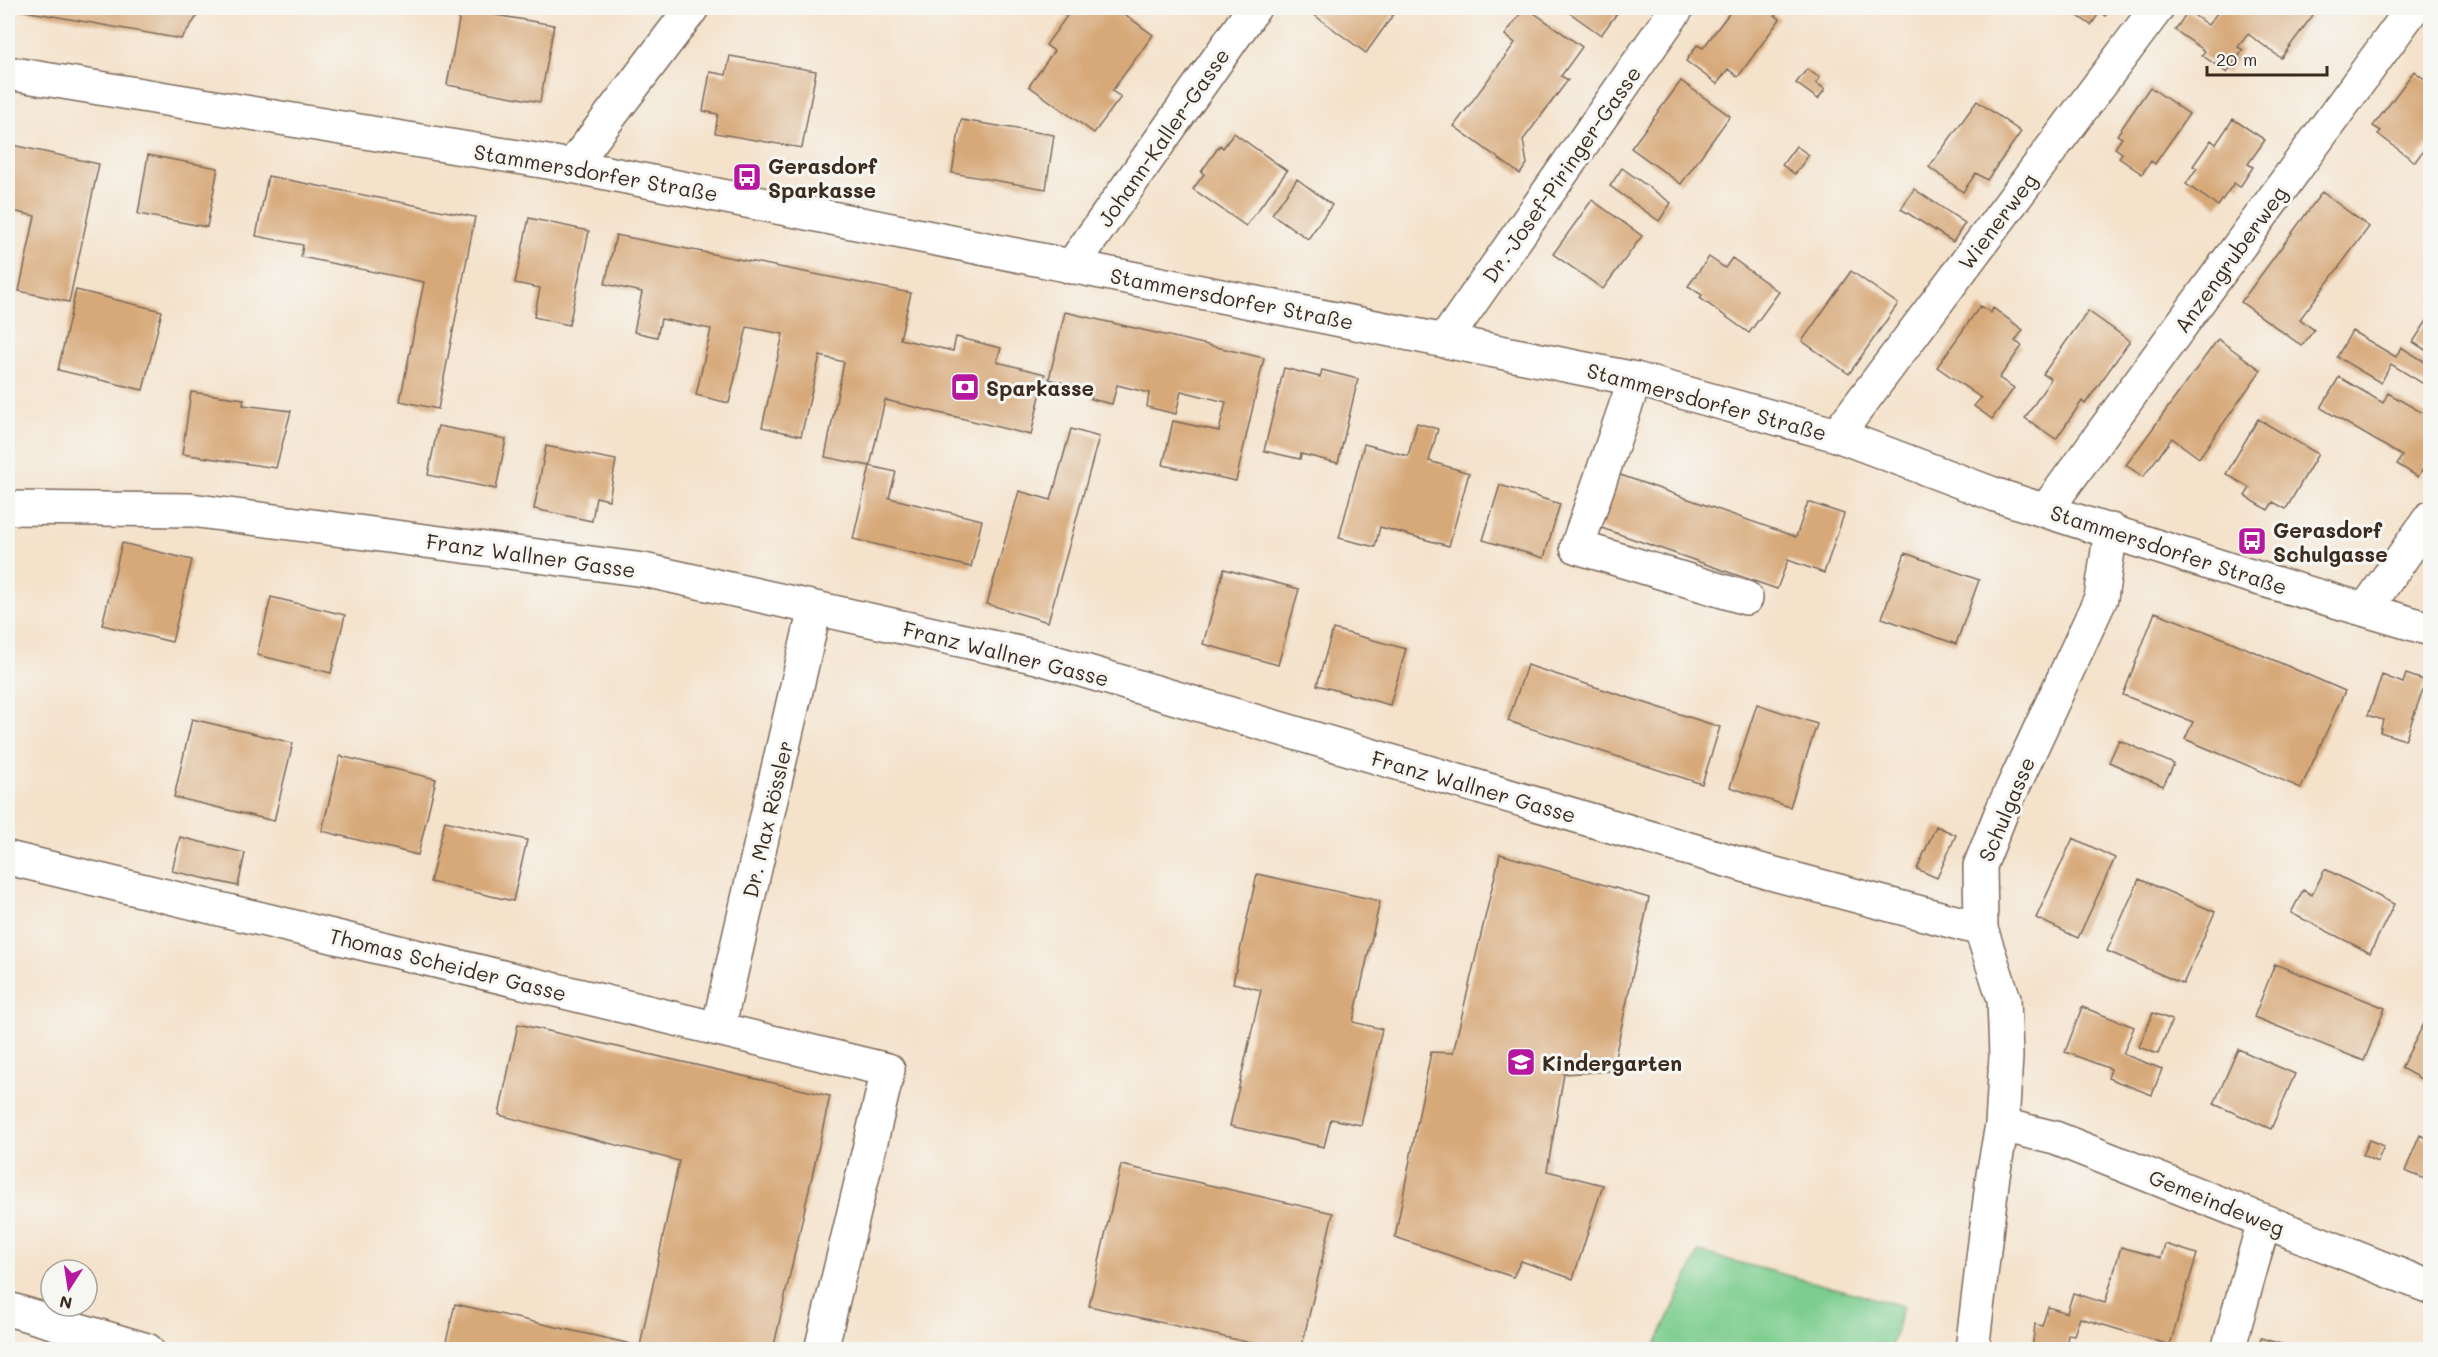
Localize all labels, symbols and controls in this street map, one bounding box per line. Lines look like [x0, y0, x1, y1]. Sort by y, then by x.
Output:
scale bar [2207, 39, 2327, 77]
street label: Johann-Kaller-Gasse [1091, 42, 1235, 232]
text: 20 m [2216, 47, 2257, 71]
street label: Dr.-Josef-Piringer-Gasse [1476, 60, 1646, 288]
street label: Stammersdorfer Straße [472, 137, 720, 207]
place label: Gerasdorf Sparkasse [768, 152, 878, 203]
bus stop icon: Gerasdorf Sparkasse [731, 161, 763, 193]
street label: Wienerweg [1952, 167, 2042, 275]
street label: Anzengruberweg [2168, 180, 2292, 338]
street label: Stammersdorfer Straße [1108, 261, 1356, 335]
street label: Stammersdorfer Straße [1584, 356, 1830, 446]
bank icon: Sparkasse [949, 371, 981, 403]
place label: Sparkasse [986, 374, 1094, 401]
street label: Stammersdorfer Straße [2047, 498, 2291, 600]
place label: Gerasdorf Schulgasse [2273, 516, 2388, 567]
bus stop icon: Gerasdorf Schulgasse [2236, 525, 2268, 557]
street label: Franz Wallner Gasse [424, 527, 638, 583]
street label: Franz Wallner Gasse [900, 614, 1112, 692]
street label: Dr. Max Rössler [736, 738, 798, 900]
street label: Franz Wallner Gasse [1369, 744, 1579, 828]
street label: Schulgasse [1972, 752, 2040, 866]
street label: Thomas Scheider Gasse [326, 921, 570, 1007]
school or university icon: Kindergarten [1505, 1046, 1537, 1078]
place label: Kindergarten [1542, 1049, 1682, 1076]
street label: Gemeindeweg [2145, 1162, 2289, 1242]
north arrow [39, 1258, 99, 1318]
text: N [58, 1292, 74, 1315]

